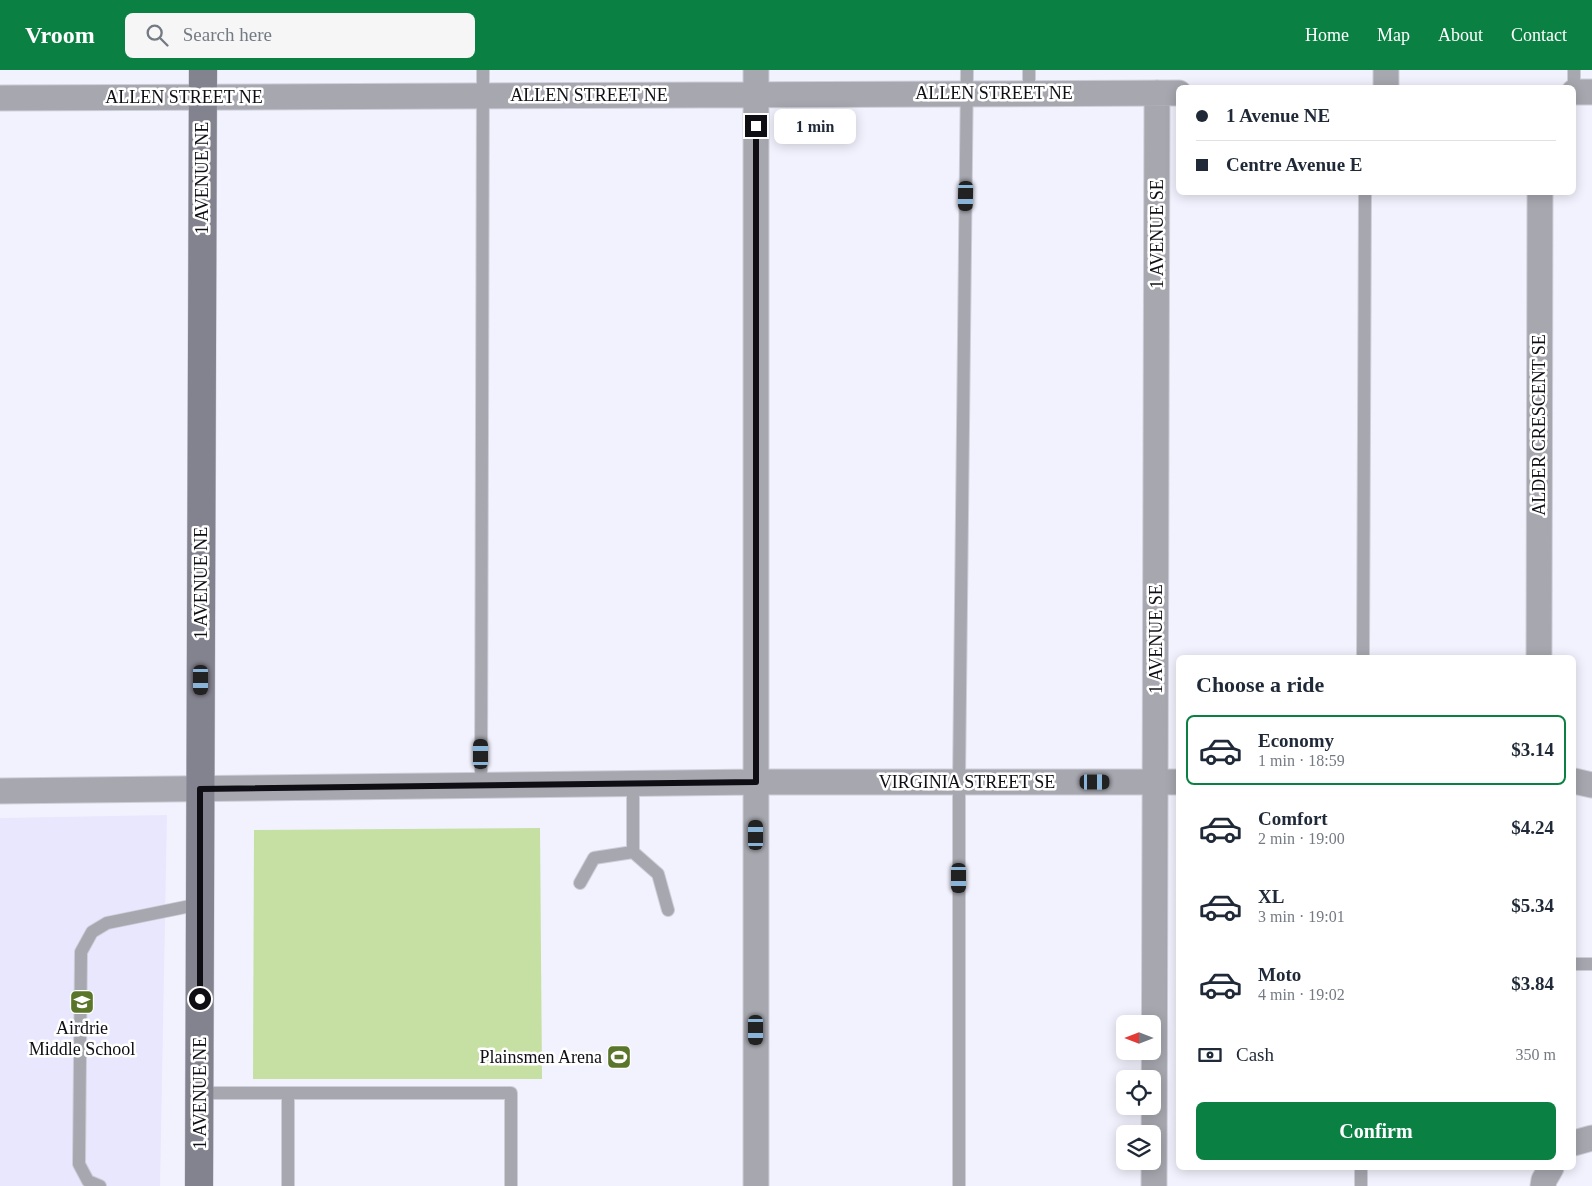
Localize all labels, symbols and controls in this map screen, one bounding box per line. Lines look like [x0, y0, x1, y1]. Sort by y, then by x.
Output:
search box [125, 13, 475, 58]
icon: search [143, 21, 171, 49]
text: Vroom [25, 22, 95, 48]
text: Search here [183, 24, 272, 45]
text: Home [1305, 25, 1349, 45]
text: Map [1377, 25, 1410, 45]
text: About [1438, 25, 1483, 45]
text: Contact [1511, 25, 1567, 45]
street label: ALLEN STREET NE [915, 83, 1073, 103]
street label: ALLEN STREET NE [510, 85, 668, 105]
street label: ALLEN STREET NE [105, 87, 263, 107]
text: 1 Avenue NE [1226, 105, 1330, 126]
callout: 1 min [774, 108, 856, 144]
route end [745, 115, 767, 137]
text: 1 min [796, 118, 834, 135]
street label: 1 AVENUE NE [192, 122, 212, 234]
text: Centre Avenue E [1226, 154, 1363, 175]
street label: 1 AVENUE SE [1147, 179, 1167, 289]
car [958, 181, 973, 211]
street label: ALDER CRESCENT SE [1529, 334, 1549, 516]
street label: 1 AVENUE NE [191, 527, 211, 639]
street label: 1 AVENUE SE [1146, 584, 1166, 694]
car [193, 665, 208, 695]
text: Choose a ride [1196, 672, 1324, 697]
icon: car [1198, 728, 1243, 773]
text: Economy [1258, 730, 1334, 751]
car [473, 739, 488, 769]
text: $3.14 [1511, 739, 1554, 760]
text: 1 min · 18:59 [1258, 752, 1345, 769]
street label: VIRGINIA STREET SE [879, 772, 1055, 792]
car [1080, 775, 1110, 790]
icon: car [1198, 806, 1243, 851]
text: Comfort [1258, 808, 1328, 829]
text: $4.24 [1511, 817, 1554, 838]
car [748, 820, 763, 850]
text: 2 min · 19:00 [1258, 830, 1345, 847]
car [951, 863, 966, 893]
icon: car [1198, 884, 1243, 929]
text: XL [1258, 886, 1284, 907]
text: $5.34 [1511, 895, 1554, 916]
text: 3 min · 19:01 [1258, 908, 1345, 925]
icon: car [1198, 962, 1243, 1007]
text: Moto [1258, 964, 1301, 985]
text: $3.84 [1511, 973, 1554, 994]
text: 4 min · 19:02 [1258, 986, 1345, 1003]
route start [189, 988, 211, 1010]
school or university icon: Airdrie Middle School [69, 989, 95, 1015]
car [748, 1015, 763, 1045]
north arrow [1116, 1015, 1161, 1060]
map controls [1116, 1015, 1161, 1170]
place label: Airdrie Middle School [29, 1018, 135, 1059]
street label: 1 AVENUE NE [190, 1037, 210, 1149]
icon: cash [1196, 1041, 1224, 1069]
sports icon: Plainsmen Arena [606, 1044, 632, 1070]
text: Cash [1236, 1044, 1274, 1065]
text: 350 m [1516, 1046, 1556, 1063]
place label: Plainsmen Arena [480, 1047, 602, 1067]
button: locate [1116, 1070, 1161, 1115]
button: Confirm [1196, 1102, 1556, 1160]
button: layers [1116, 1125, 1161, 1170]

